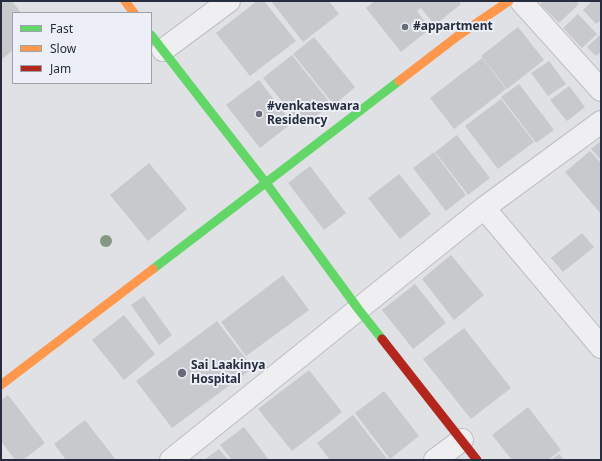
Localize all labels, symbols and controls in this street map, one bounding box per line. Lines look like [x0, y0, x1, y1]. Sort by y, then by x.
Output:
legend [12, 12, 152, 84]
text: Fast [50, 20, 73, 37]
place label: #appartment [413, 20, 493, 34]
marker: #appartment [400, 22, 410, 32]
text: Slow [50, 40, 76, 57]
text: Jam [50, 60, 71, 77]
place label: #venkateswara Residency [267, 100, 359, 128]
marker: #venkateswara Residency [254, 109, 264, 119]
place label: Sai Laakinya Hospital [191, 359, 265, 387]
marker: Sai Laakinya Hospital [176, 367, 188, 379]

